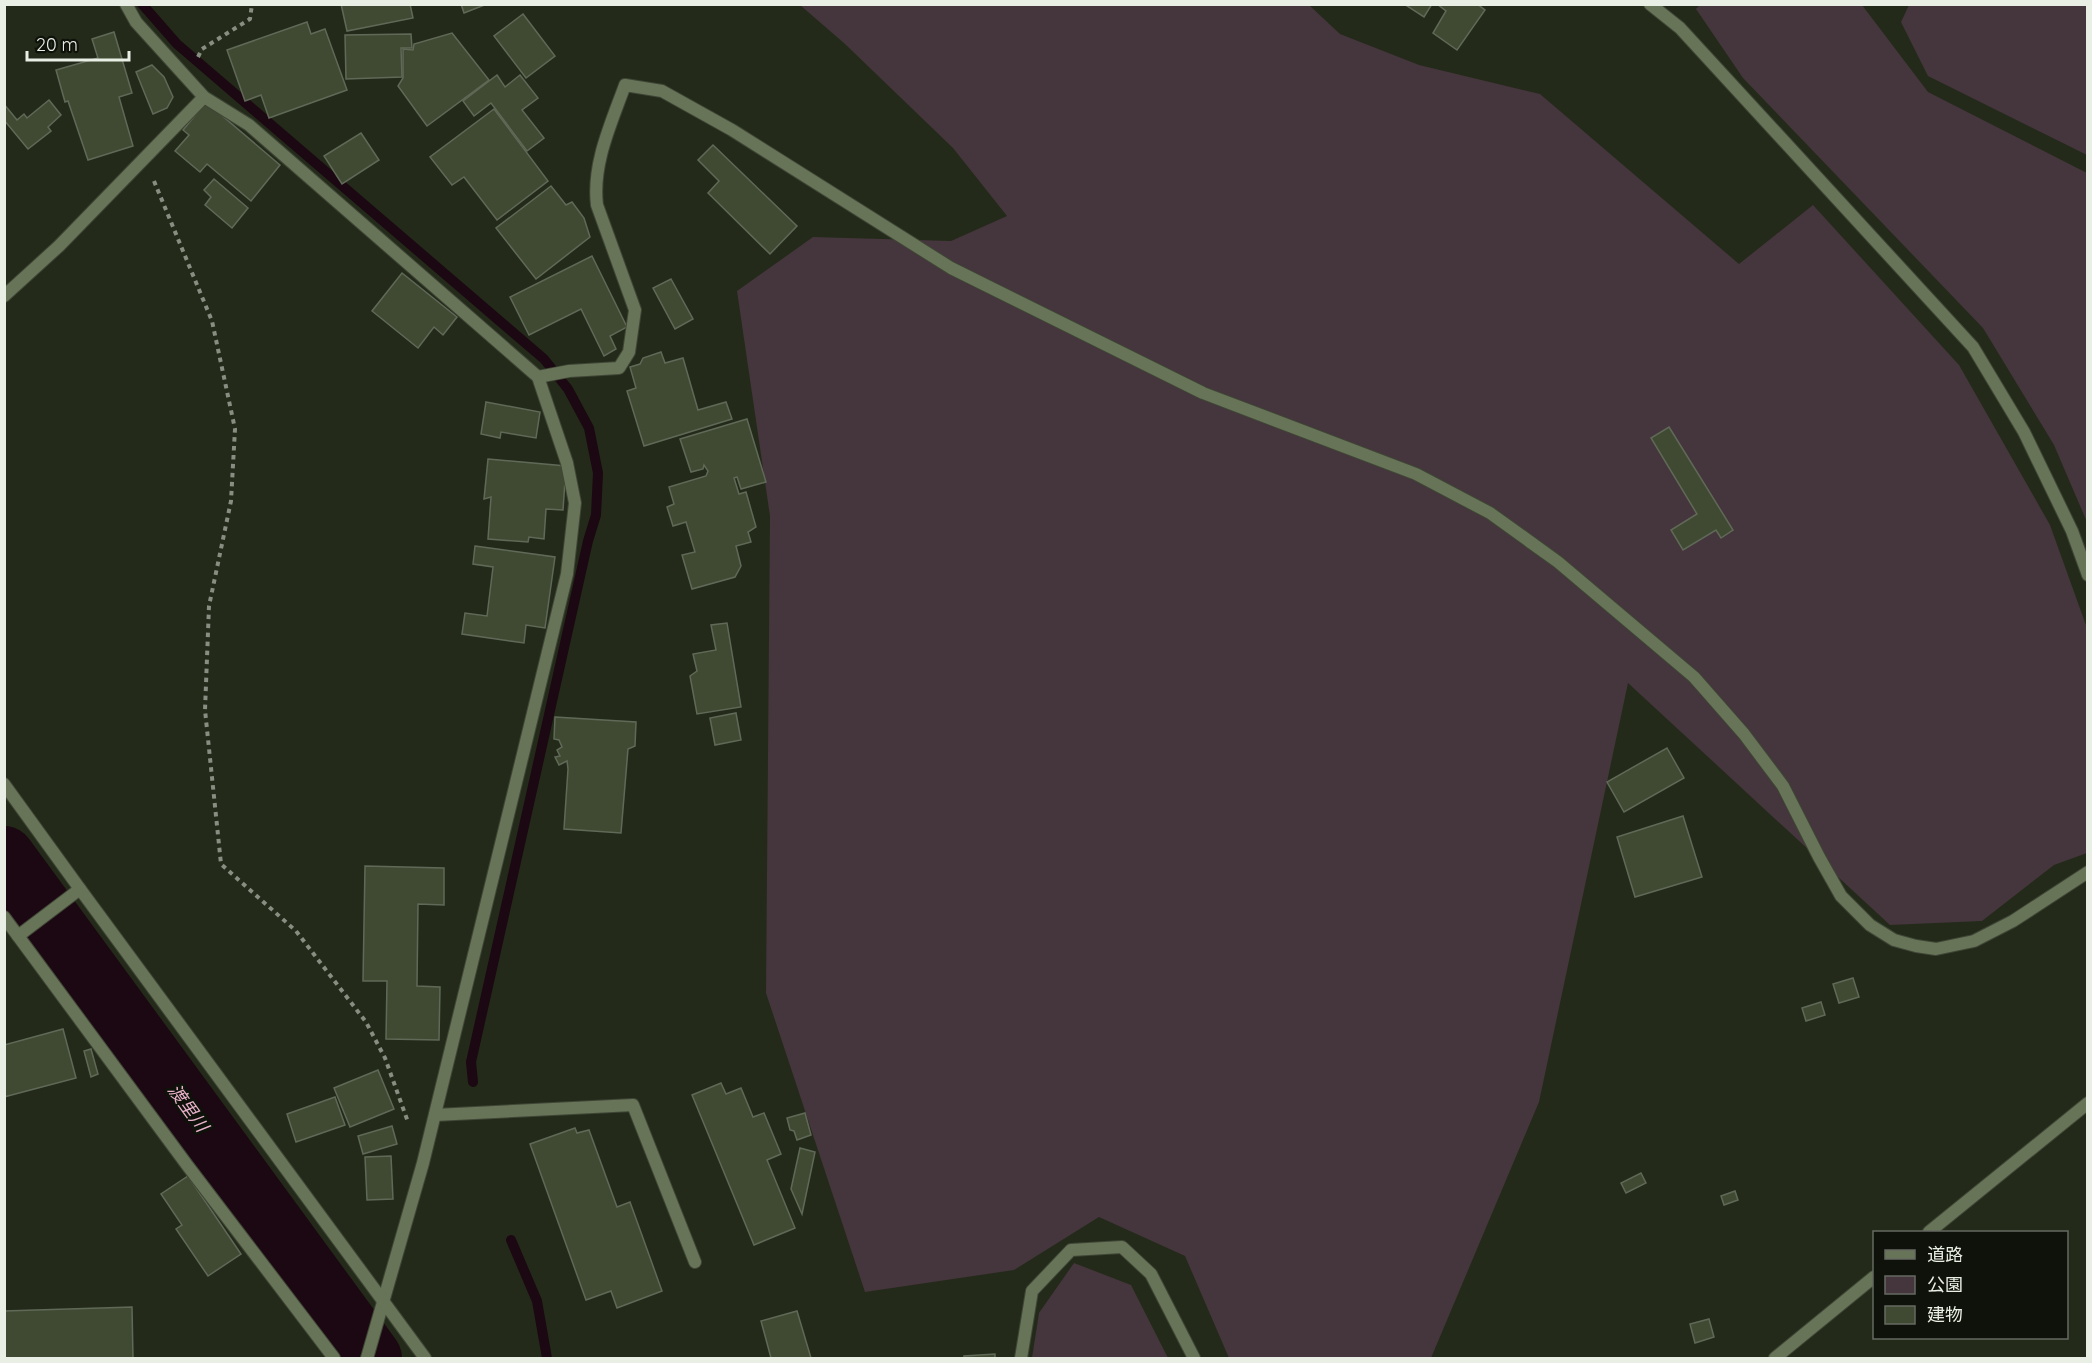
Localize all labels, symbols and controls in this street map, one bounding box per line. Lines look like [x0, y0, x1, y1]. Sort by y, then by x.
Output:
scale bar [27, 24, 129, 62]
text: 20 m [36, 33, 78, 56]
water label: 渡里川 [163, 1079, 215, 1138]
legend [1873, 1231, 2068, 1339]
text: 道路 [1927, 1243, 1963, 1266]
text: 公園 [1927, 1273, 1963, 1296]
text: 建物 [1927, 1303, 1963, 1326]

